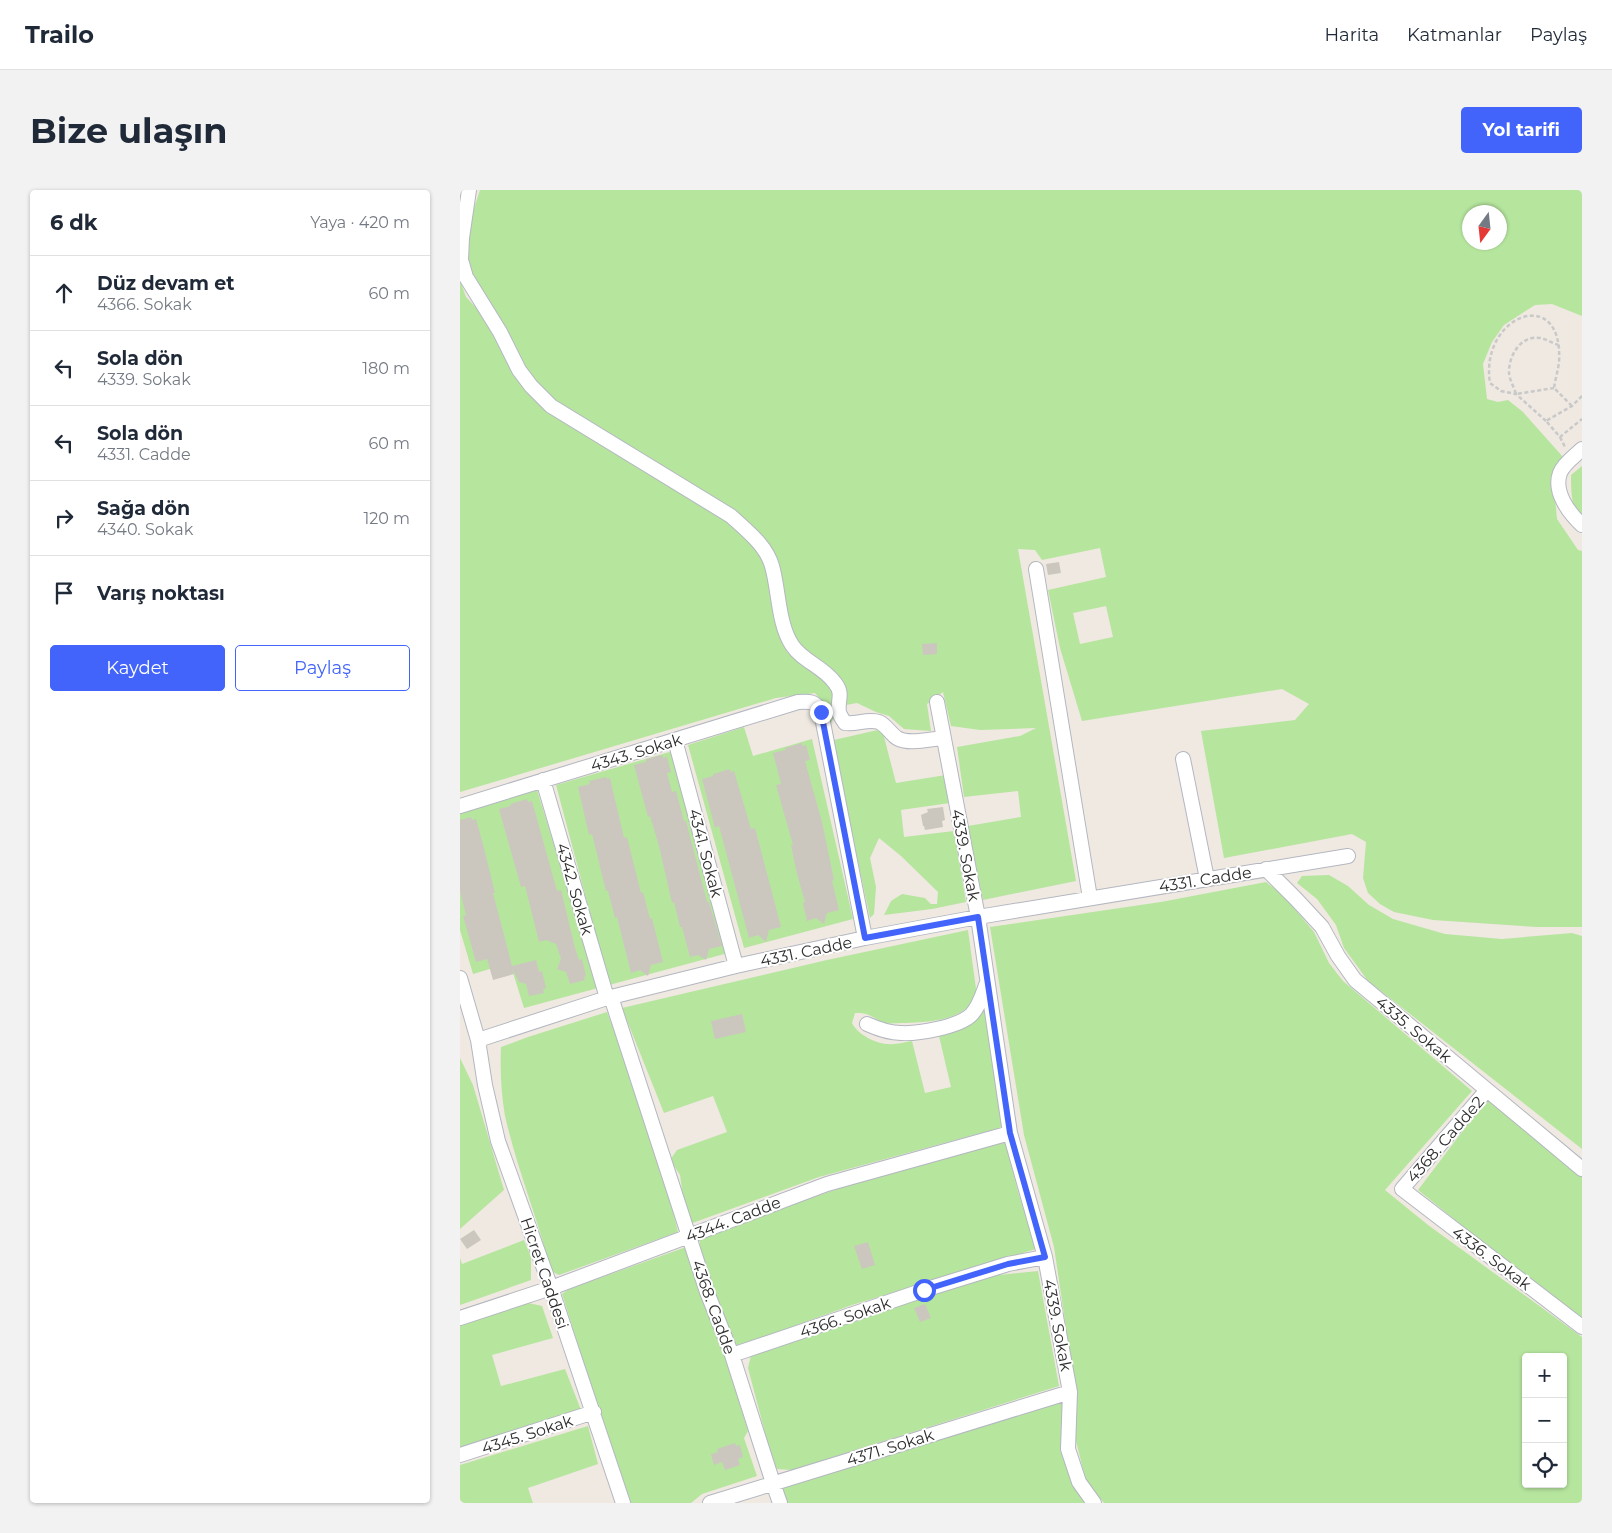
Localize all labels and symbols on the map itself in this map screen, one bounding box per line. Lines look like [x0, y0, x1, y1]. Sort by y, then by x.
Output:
north arrow [1462, 205, 1507, 250]
route end [810, 701, 833, 724]
street label: 4343. Sokak [588, 729, 685, 775]
street label: 4341. Sokak [685, 807, 727, 900]
street label: 4339. Sokak [947, 807, 984, 903]
street label: 4342. Sokak [552, 841, 597, 938]
street label: 4331. Cadde [1157, 863, 1253, 896]
street label: 4331. Cadde [758, 932, 854, 971]
street label: 4335. Sokak [1372, 992, 1456, 1067]
street label: 4368. Cadde2 [1403, 1092, 1488, 1186]
street label: 4344. Cadde [683, 1193, 783, 1246]
street label: Hicret Caddesi [516, 1215, 573, 1332]
street label: 4336. Sokak [1448, 1222, 1535, 1295]
street label: 4368. Cadde [688, 1257, 739, 1357]
street label: 4339. Sokak [1039, 1277, 1076, 1373]
route start [913, 1279, 936, 1302]
street label: 4366. Sokak [797, 1293, 894, 1342]
street label: 4345. Sokak [479, 1411, 576, 1458]
street label: 4371. Sokak [844, 1425, 937, 1470]

